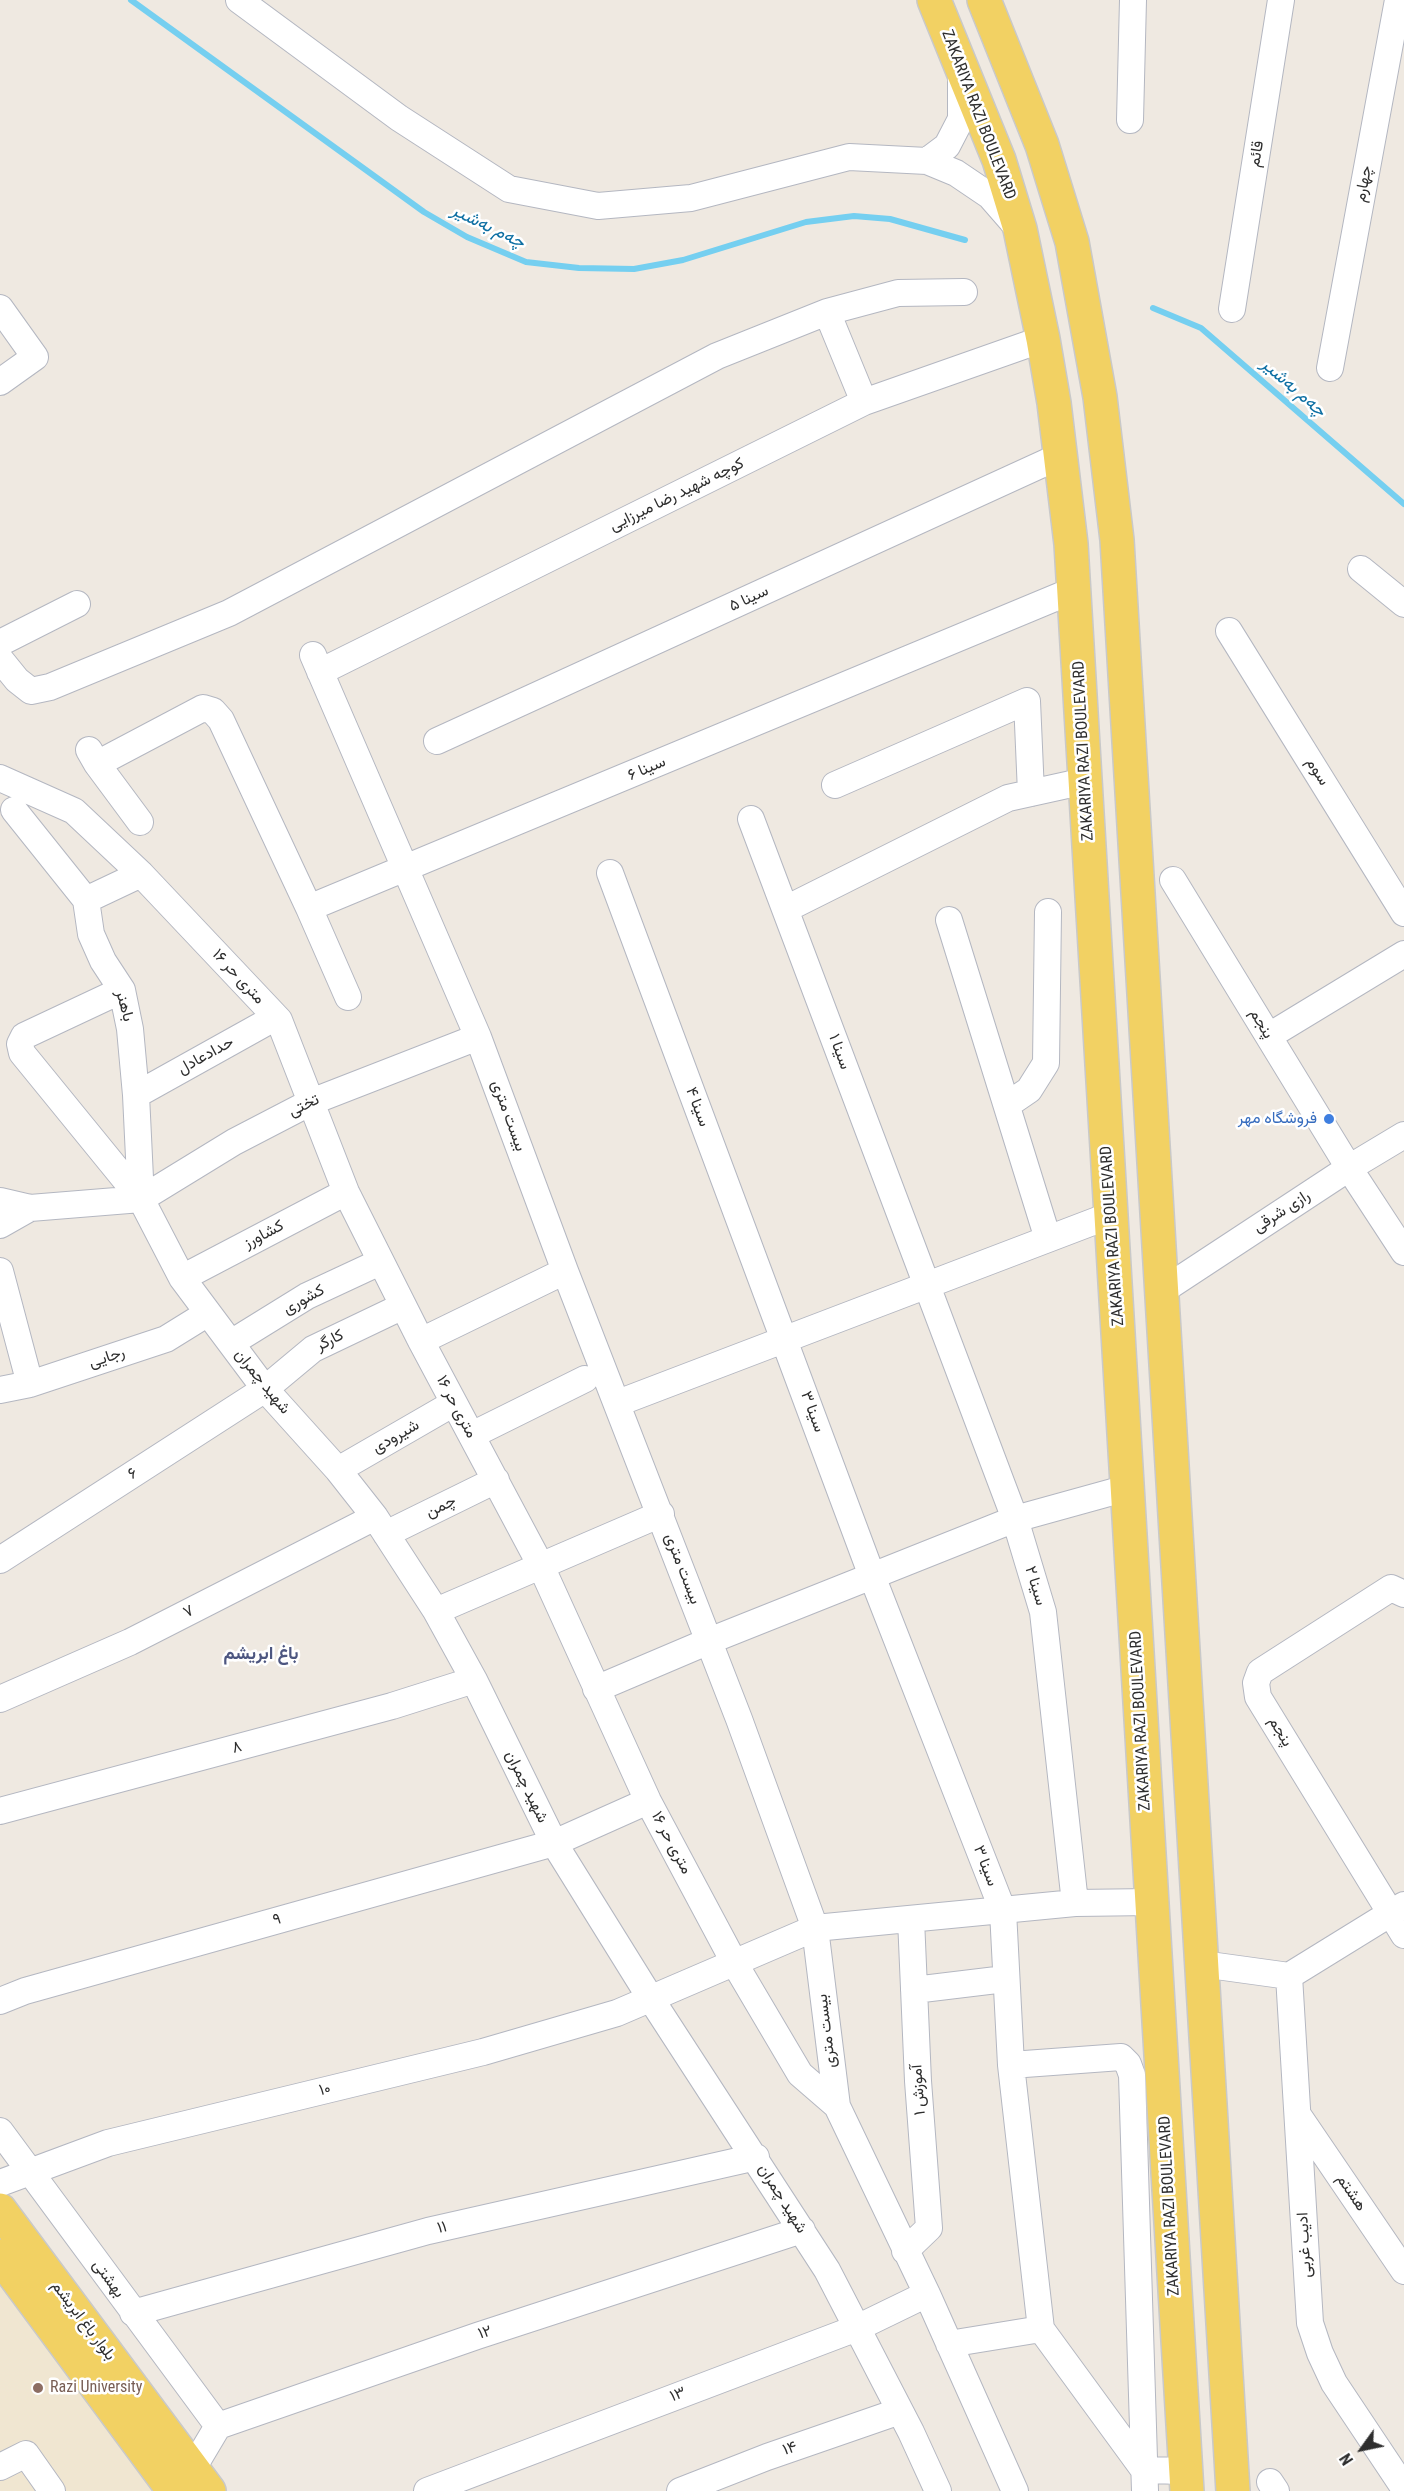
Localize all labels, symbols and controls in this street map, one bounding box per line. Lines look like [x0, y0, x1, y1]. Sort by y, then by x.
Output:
street label: ZAKARIYA RAZI BOULEVARD [937, 27, 1019, 203]
street label: قائم [1245, 139, 1269, 169]
street label: چهارم [1351, 164, 1377, 204]
water label: چەم بەشیر [448, 200, 528, 254]
water label: چەم بەشیر [1256, 354, 1330, 422]
street label: کوچه شهید رضا میرزایی [607, 454, 747, 536]
street label: سینا ۵ [726, 582, 772, 616]
street label: ZAKARIYA RAZI BOULEVARD [1070, 660, 1098, 842]
street label: سینا ۶ [625, 752, 669, 786]
street label: سوم [1301, 755, 1333, 789]
street label: ۱۶ متری حر [208, 945, 268, 1009]
street label: باهنر [111, 988, 137, 1024]
street label: پنجم [1245, 1006, 1277, 1042]
street label: ۱ سینا [824, 1032, 854, 1072]
street label: حدادعادل [175, 1033, 237, 1079]
street label: بیست متری [486, 1078, 530, 1154]
street label: سینا ۴ [681, 1085, 713, 1129]
street label: تختی [285, 1090, 323, 1122]
place label: فروشگاه مهر [1238, 1109, 1317, 1129]
marker: فروشگاه مهر [1322, 1112, 1336, 1126]
street label: ZAKARIYA RAZI BOULEVARD [1097, 1145, 1129, 1327]
street label: رازی شرقی [1250, 1187, 1314, 1237]
street label: کشاورز [241, 1217, 287, 1253]
street label: کشوری [280, 1281, 328, 1319]
street label: کارگر [313, 1326, 347, 1356]
street label: رجایی [87, 1343, 127, 1373]
street label: شهید چمران [230, 1346, 294, 1418]
street label: ۱۶ متری حر [431, 1372, 481, 1442]
street label: سینا ۳ [796, 1389, 828, 1435]
street label: شیرودی [369, 1416, 423, 1458]
street label: ۶ [125, 1464, 141, 1484]
street label: چمن [423, 1491, 459, 1523]
street label: بیست متری [660, 1531, 704, 1607]
street label: سینا ۲ [1020, 1564, 1050, 1608]
street label: ۷ [180, 1601, 198, 1623]
street label: ZAKARIYA RAZI BOULEVARD [1127, 1630, 1155, 1812]
district label: باغ ابریشم [223, 1643, 299, 1665]
street label: پنجم [1264, 1714, 1296, 1750]
street label: ۸ [230, 1738, 244, 1758]
street label: شهید چمران [500, 1748, 552, 1826]
street label: ۱۶ متری حر [646, 1808, 696, 1878]
street label: سینا ۳ [968, 1843, 1002, 1889]
street label: ۹ [271, 1910, 283, 1930]
street label: بیست متری [813, 1993, 841, 2069]
street label: آموزش ۱ [908, 2064, 930, 2116]
street label: ۱۰ [317, 2079, 333, 2101]
street label: ZAKARIYA RAZI BOULEVARD [1156, 2115, 1184, 2297]
street label: شهید چمران [753, 2161, 811, 2237]
street label: هشتم [1332, 2171, 1370, 2215]
street label: ادیب غربی [1294, 2212, 1316, 2278]
street label: ۱۱ [435, 2218, 449, 2238]
street label: بهشتی [88, 2256, 128, 2302]
street label: بلوار باغ ابریشم [47, 2277, 119, 2365]
street label: ۱۲ [476, 2322, 494, 2344]
place label: Razi University [50, 2378, 142, 2398]
marker: Razi University [31, 2381, 45, 2395]
street label: ۱۳ [667, 2383, 689, 2407]
north arrow [1332, 2419, 1392, 2479]
street label: ۱۴ [780, 2438, 800, 2460]
text: N [1336, 2450, 1357, 2468]

